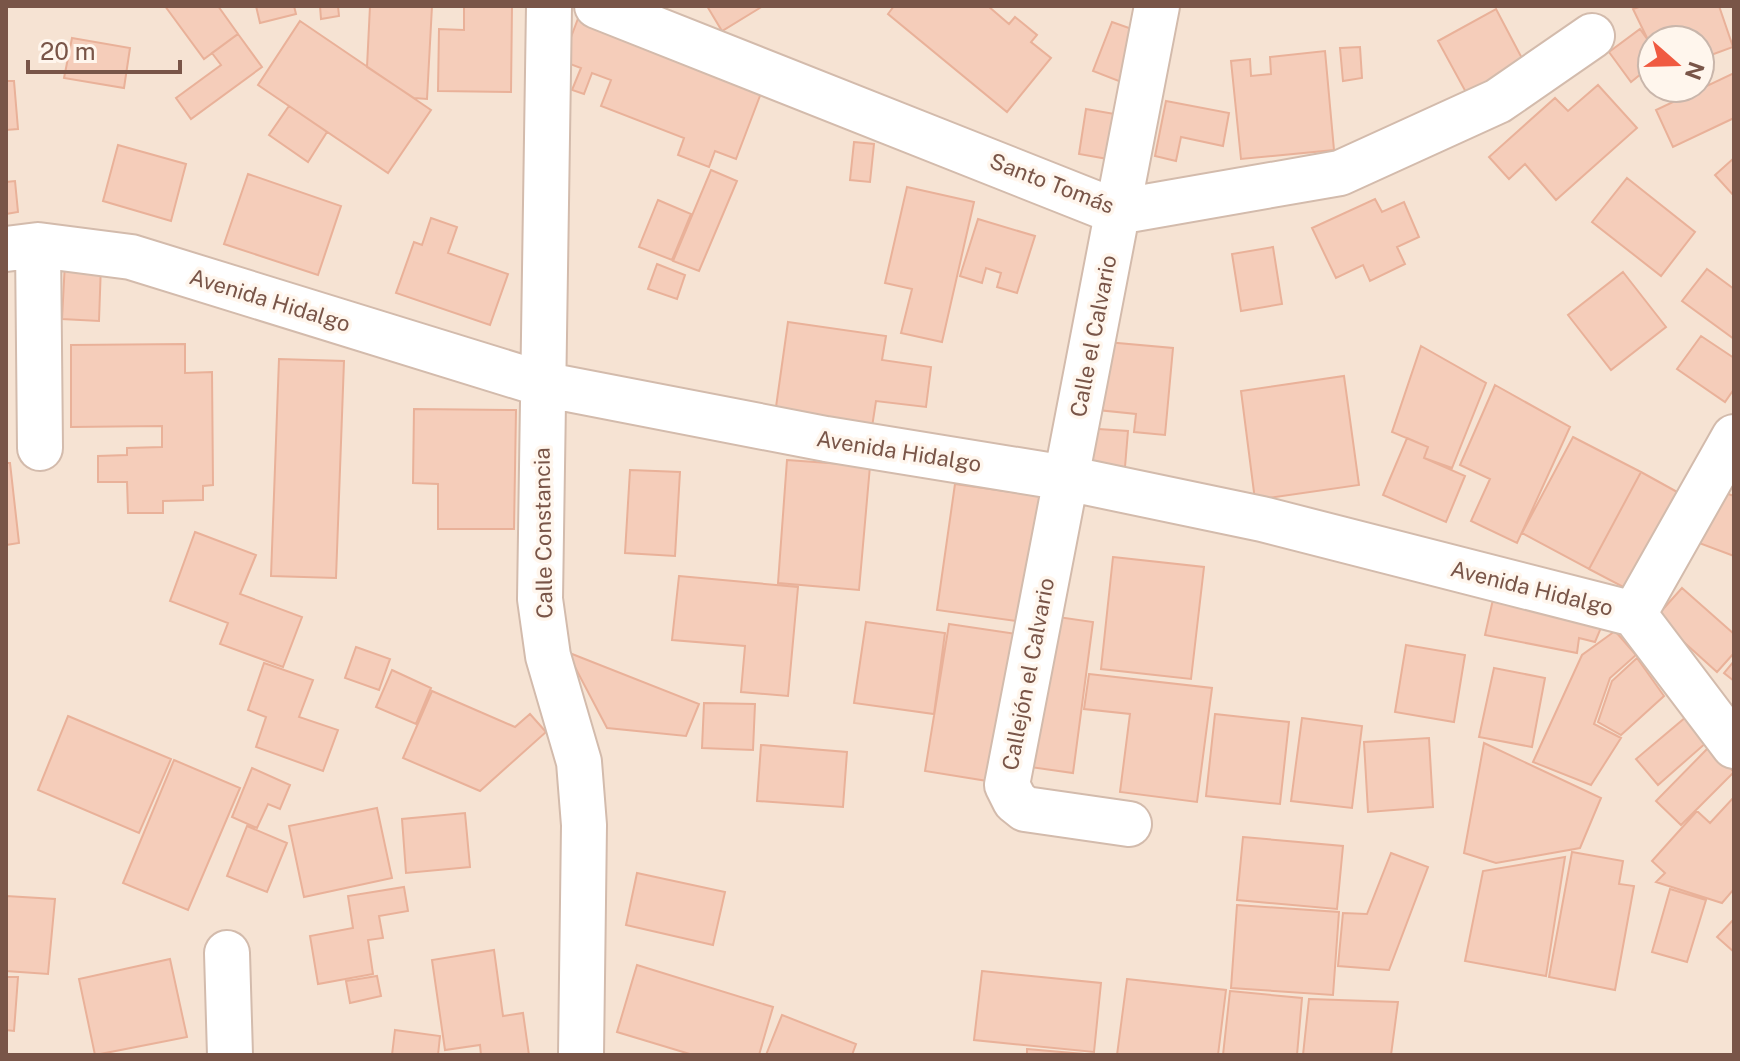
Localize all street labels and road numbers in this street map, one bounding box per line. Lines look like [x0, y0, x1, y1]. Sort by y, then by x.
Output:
street label: Santo Tomás [986, 147, 1118, 219]
street label: Calle el Calvario [1065, 253, 1121, 419]
street label: Avenida Hidalgo [186, 263, 354, 337]
street label: Avenida Hidalgo [815, 425, 983, 477]
street label: Calle Constancia [529, 447, 557, 619]
street label: Avenida Hidalgo [1448, 555, 1616, 621]
street label: Callejón el Calvario [997, 576, 1059, 772]

